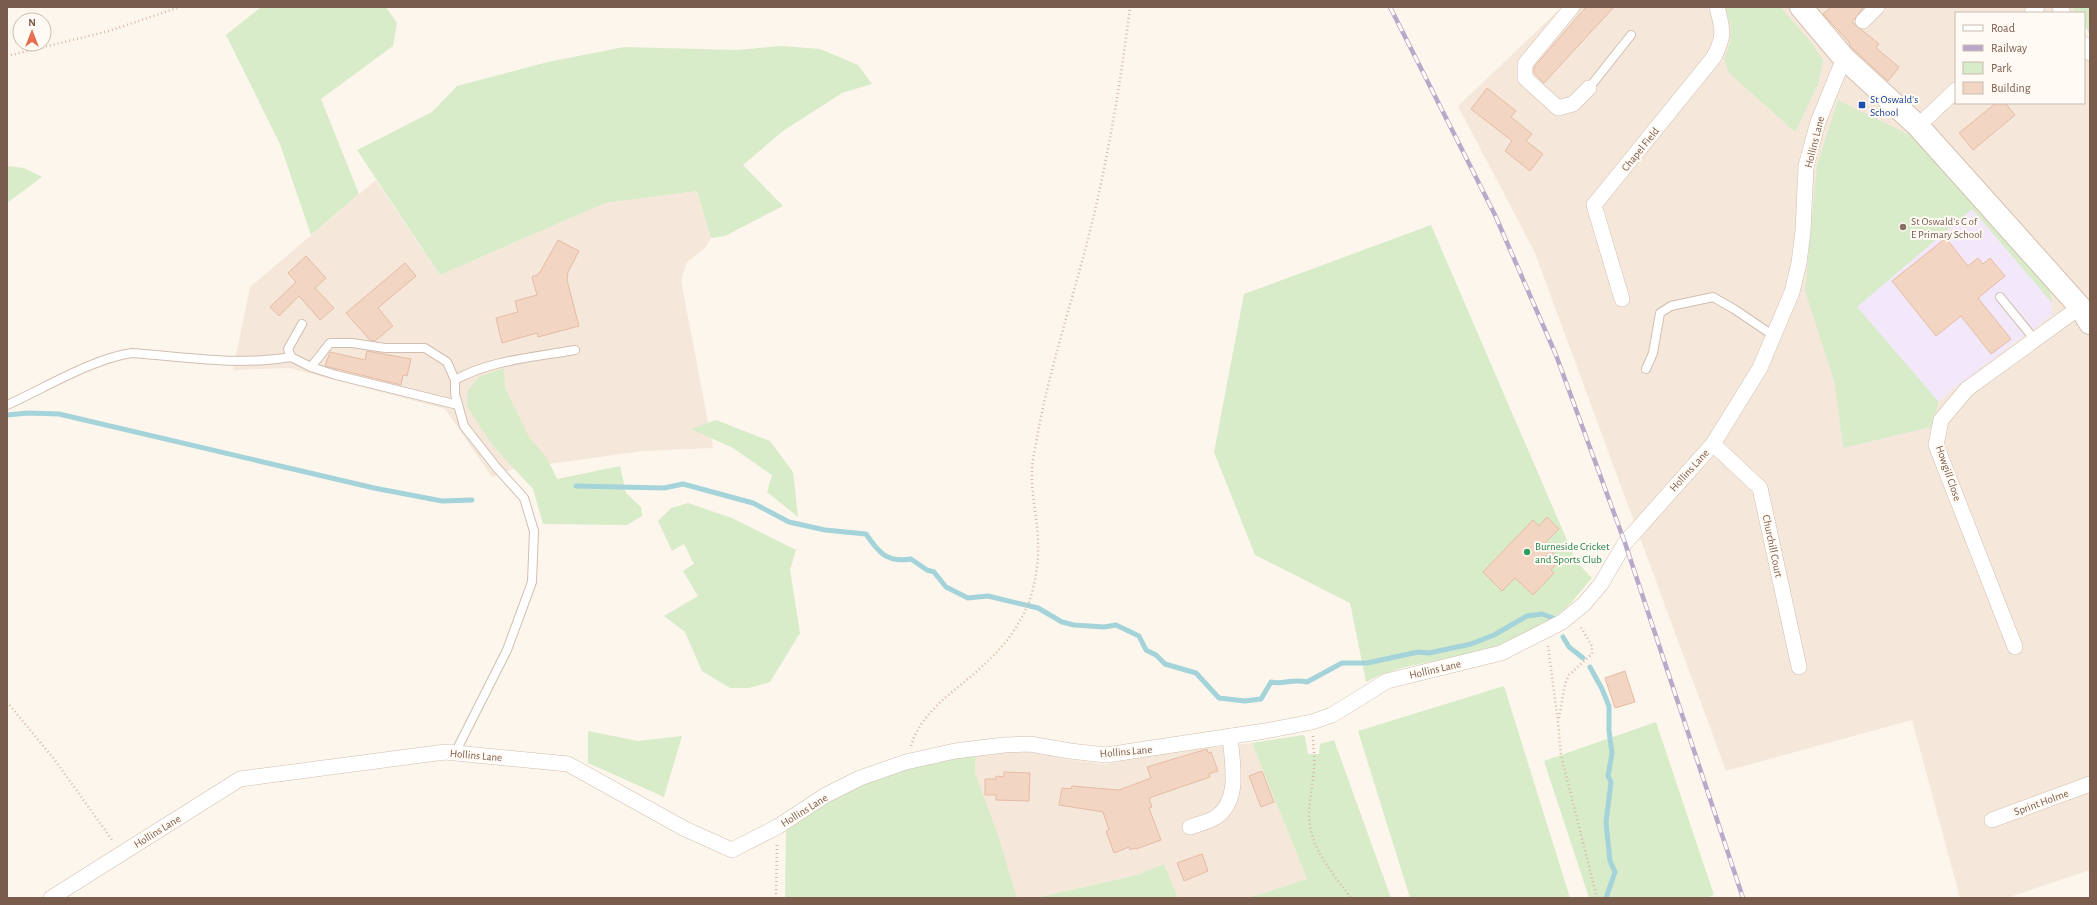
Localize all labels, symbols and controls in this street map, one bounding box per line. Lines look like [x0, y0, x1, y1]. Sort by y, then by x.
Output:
north arrow [12, 12, 52, 52]
legend [1955, 12, 2085, 104]
text: N [28, 17, 36, 28]
text: Road [1991, 22, 2015, 34]
text: Railway [1991, 42, 2027, 55]
text: Park [1991, 62, 2012, 74]
text: Building [1991, 82, 2031, 94]
place label: St Oswald's School [1870, 94, 1918, 118]
marker: St Oswald's School [1857, 100, 1867, 110]
street label: Hollins Lane [1803, 115, 1826, 169]
street label: Chapel Field [1620, 125, 1661, 173]
place label: St Oswald's C of E Primary School [1911, 216, 1982, 240]
marker: St Oswald's C of E Primary School [1898, 222, 1908, 232]
street label: Howgill Close [1934, 444, 1963, 502]
street label: Hollins Lane [1668, 447, 1711, 494]
street label: Churchill Court [1760, 514, 1785, 579]
place label: Burneside Cricket and Sports Club [1535, 541, 1610, 565]
marker: Burneside Cricket and Sports Club [1522, 547, 1532, 557]
street label: Hollins Lane [1408, 658, 1462, 681]
street label: Hollins Lane [1099, 744, 1153, 759]
street label: Hollins Lane [449, 748, 503, 763]
street label: Sprint Holme [2012, 788, 2070, 817]
street label: Hollins Lane [779, 792, 830, 829]
street label: Hollins Lane [132, 813, 183, 850]

